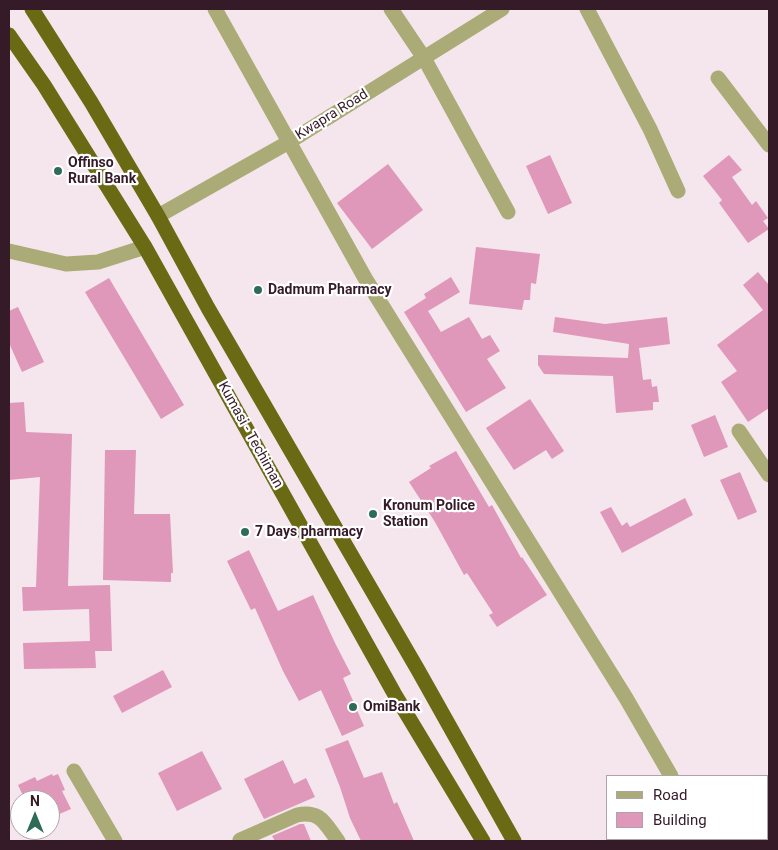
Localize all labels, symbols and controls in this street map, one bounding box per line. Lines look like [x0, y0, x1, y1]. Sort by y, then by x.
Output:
street label: Kwapra Road [293, 86, 371, 144]
place label: Offinso Rural Bank [68, 155, 136, 188]
marker: Offinso Rural Bank [52, 165, 64, 177]
place label: Dadmum Pharmacy [268, 282, 391, 298]
marker: Dadmum Pharmacy [252, 284, 264, 296]
street label: Kumasi - Techiman [214, 379, 286, 491]
place label: Kronum Police Station [383, 498, 475, 530]
marker: Kronum Police Station [367, 508, 379, 520]
place label: 7 Days pharmacy [255, 524, 363, 540]
marker: 7 Days pharmacy [239, 526, 251, 538]
place label: OmiBank [363, 699, 420, 715]
marker: OmiBank [347, 701, 359, 713]
legend [606, 775, 768, 840]
text: Road [653, 786, 687, 804]
north arrow [10, 790, 60, 840]
text: N [30, 793, 40, 809]
text: Building [653, 811, 707, 829]

